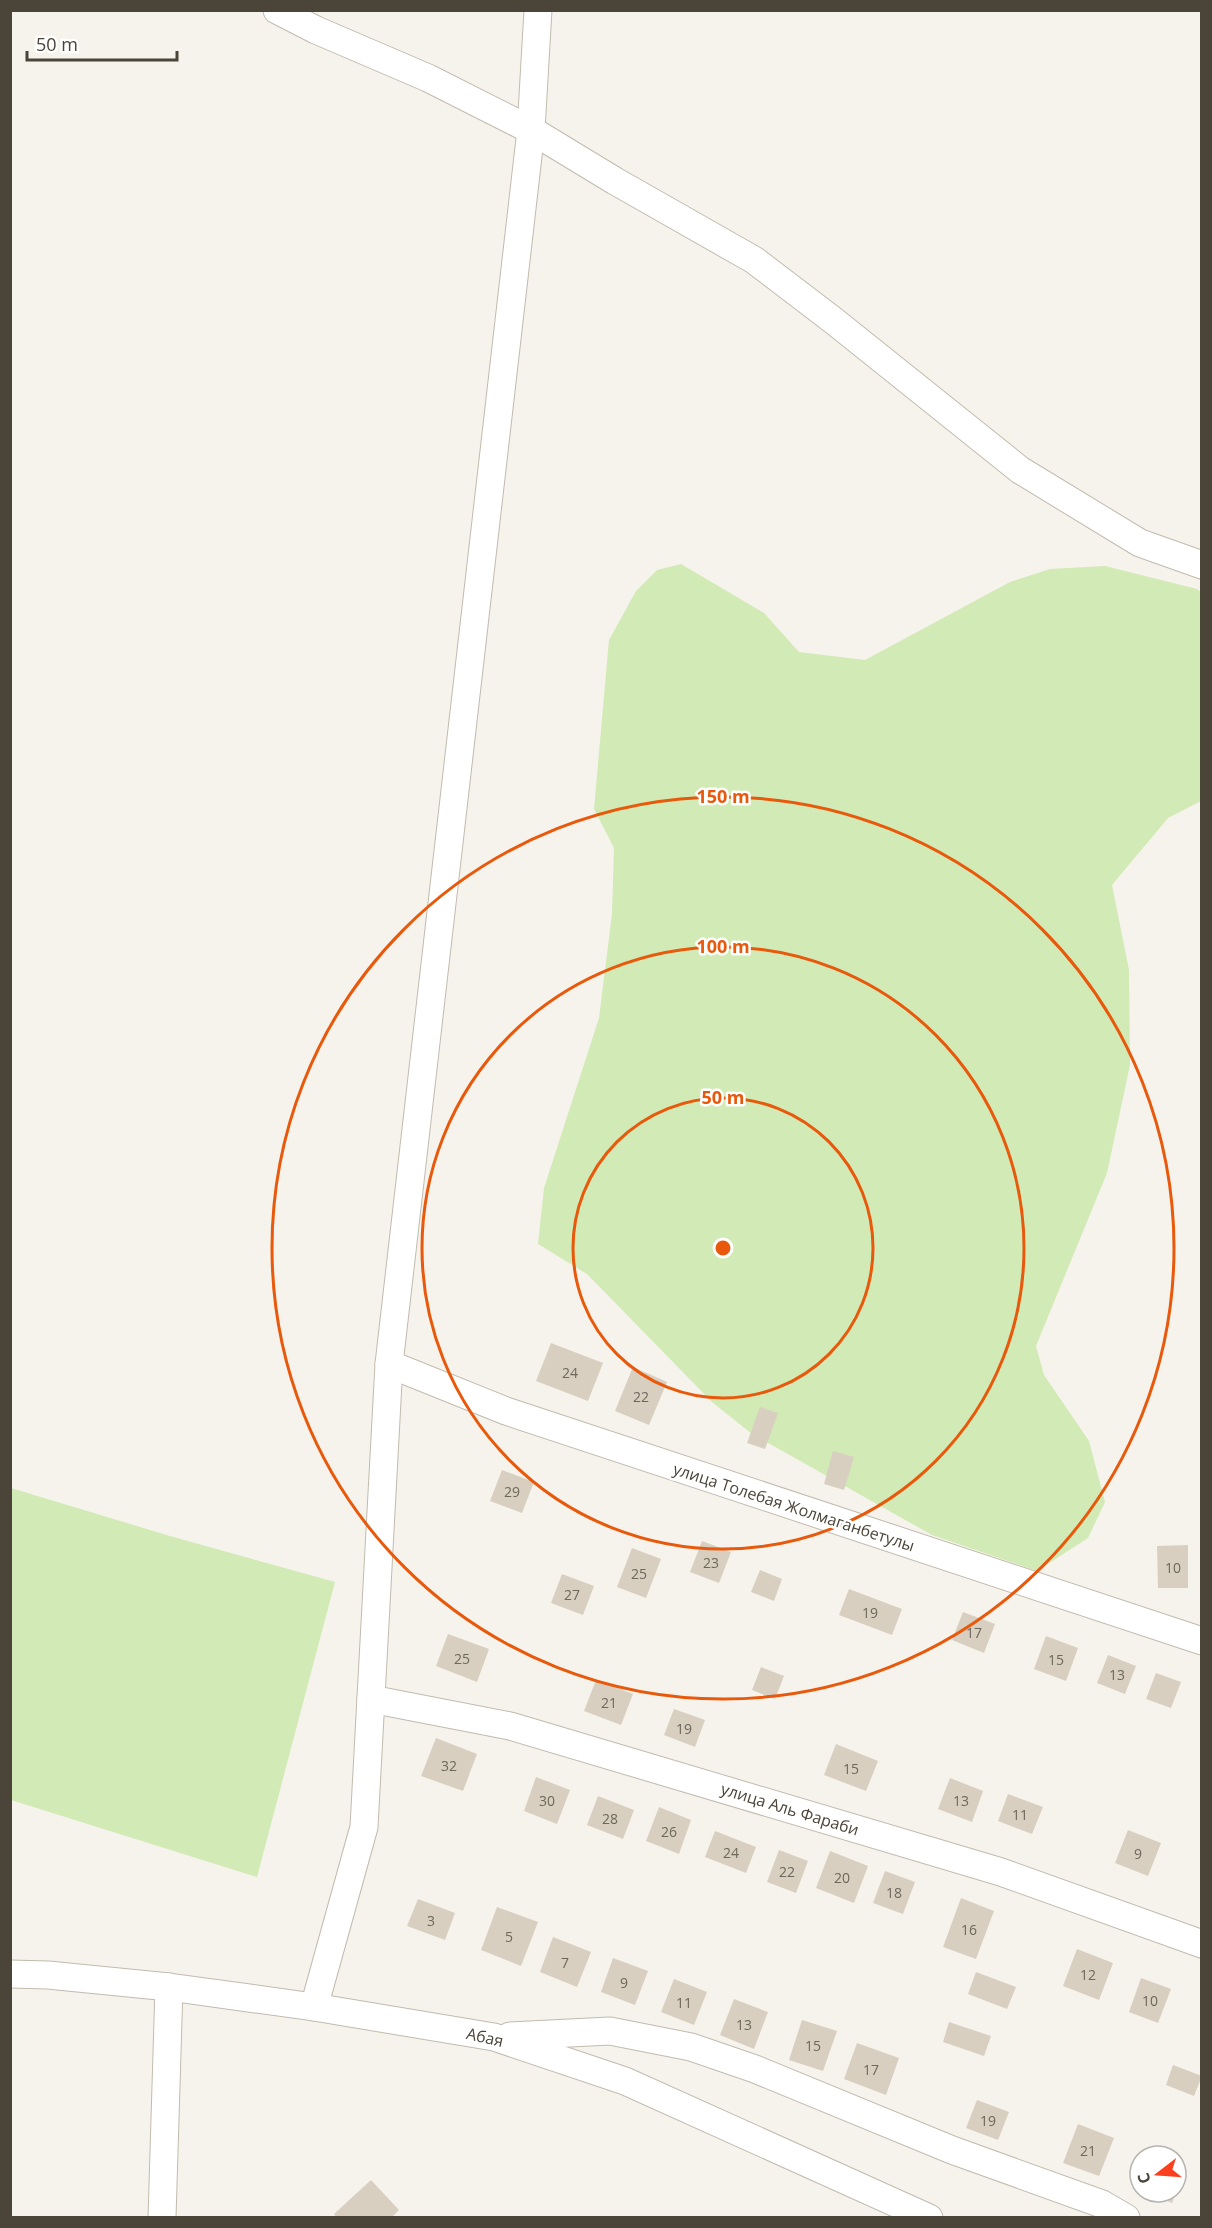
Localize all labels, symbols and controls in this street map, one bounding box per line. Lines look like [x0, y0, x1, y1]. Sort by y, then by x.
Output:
scale bar [27, 24, 177, 62]
text: 50 m [36, 32, 78, 56]
text: 150 m [696, 784, 750, 808]
text: 100 m [696, 934, 750, 958]
text: 50 m [702, 1085, 744, 1109]
centre of rings [713, 1238, 733, 1258]
house number: 24 [562, 1363, 578, 1382]
house number: 22 [633, 1387, 649, 1406]
street label: улица Толебая Жолмаганбетулы [670, 1457, 918, 1557]
house number: 29 [504, 1482, 520, 1501]
house number: 23 [703, 1553, 719, 1572]
house number: 10 [1165, 1558, 1181, 1577]
house number: 25 [631, 1564, 647, 1583]
house number: 27 [564, 1585, 580, 1604]
house number: 19 [862, 1603, 878, 1622]
house number: 17 [966, 1623, 982, 1642]
house number: 25 [454, 1649, 470, 1668]
house number: 15 [1048, 1650, 1064, 1669]
house number: 13 [1109, 1665, 1125, 1684]
house number: 21 [601, 1693, 617, 1712]
house number: 19 [676, 1719, 692, 1738]
house number: 32 [441, 1756, 457, 1775]
house number: 15 [843, 1759, 859, 1778]
street label: улица Аль Фараби [718, 1778, 862, 1840]
house number: 30 [539, 1791, 555, 1810]
house number: 13 [953, 1791, 969, 1810]
house number: 11 [1012, 1805, 1028, 1824]
house number: 28 [602, 1809, 618, 1828]
house number: 26 [661, 1822, 677, 1841]
house number: 24 [723, 1843, 739, 1862]
house number: 9 [1134, 1844, 1142, 1863]
house number: 22 [779, 1862, 795, 1881]
house number: 20 [834, 1868, 850, 1887]
house number: 18 [886, 1883, 902, 1902]
house number: 3 [427, 1911, 435, 1930]
house number: 16 [961, 1920, 977, 1939]
house number: 5 [505, 1927, 513, 1946]
house number: 7 [561, 1953, 569, 1972]
house number: 12 [1080, 1965, 1096, 1984]
house number: 9 [620, 1973, 628, 1992]
house number: 10 [1142, 1991, 1158, 2010]
house number: 11 [676, 1993, 692, 2012]
house number: 13 [736, 2015, 752, 2034]
street label: Абая [464, 2022, 506, 2052]
house number: 15 [805, 2036, 821, 2055]
house number: 17 [863, 2060, 879, 2079]
house number: 19 [980, 2111, 996, 2130]
house number: 21 [1080, 2141, 1096, 2160]
north arrow [1128, 2144, 1188, 2204]
text: С [1132, 2170, 1156, 2186]

